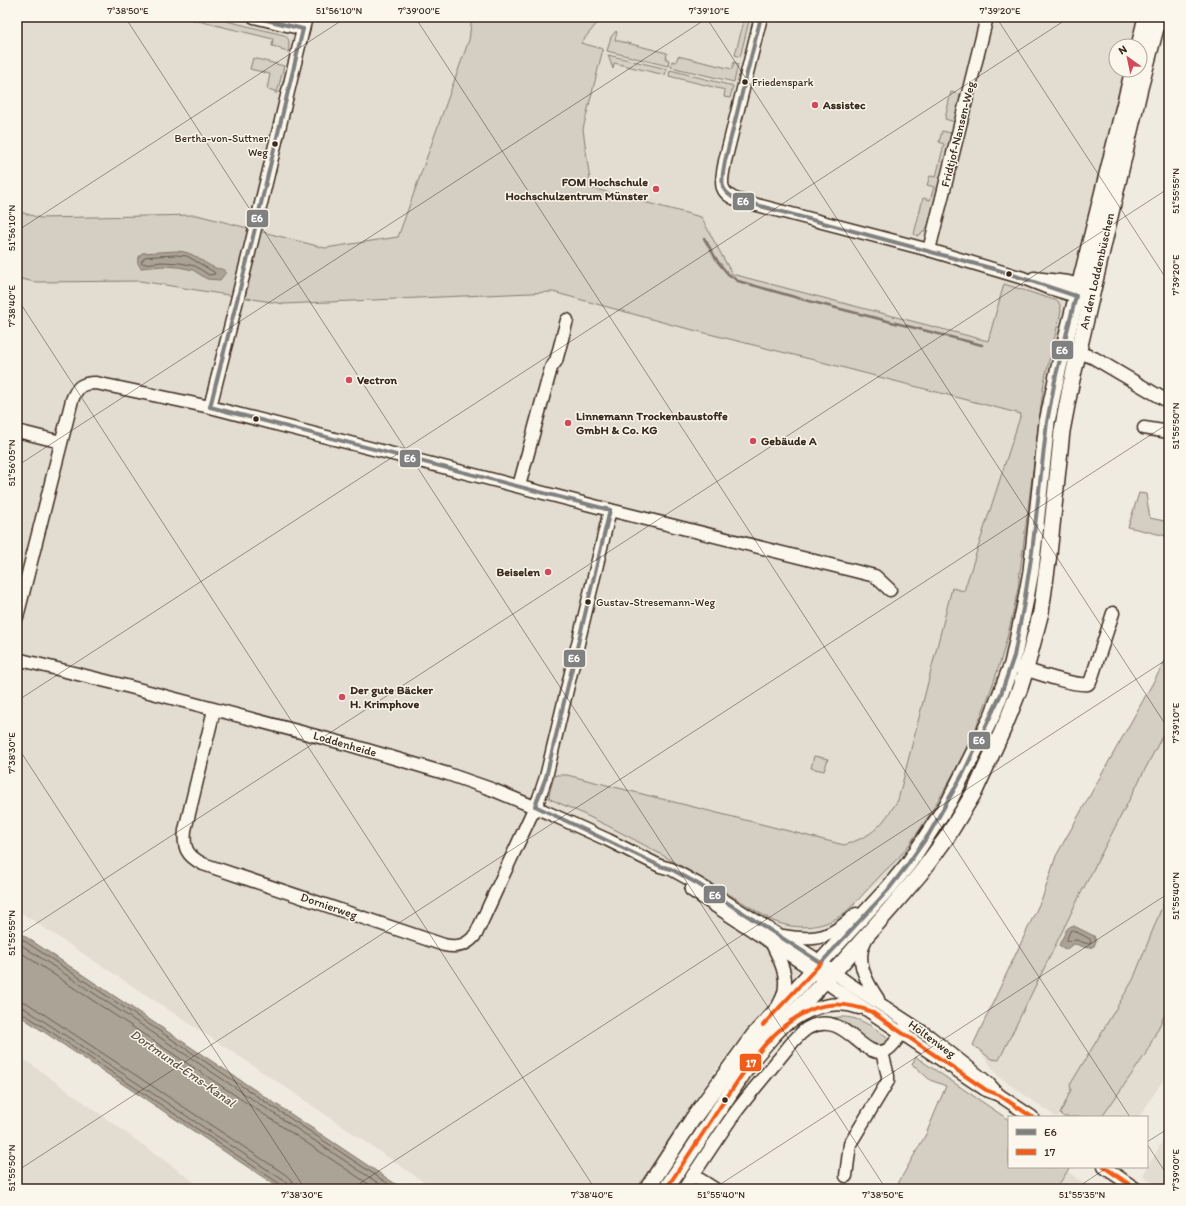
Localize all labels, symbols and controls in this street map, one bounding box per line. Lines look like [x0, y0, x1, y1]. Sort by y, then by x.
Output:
text: 7°38'50"E [107, 4, 149, 17]
text: 51°56'10"N [316, 4, 362, 17]
text: 7°39'00"E [398, 4, 440, 17]
text: 7°39'10"E [689, 4, 730, 17]
text: 7°39'20"E [979, 4, 1021, 17]
north arrow [1108, 38, 1148, 78]
text: N [1116, 43, 1129, 58]
place label: Friedenspark [752, 76, 814, 89]
marker: Friedenspark [740, 77, 750, 87]
street label: Fridtjof-Nansen-Weg [938, 79, 978, 188]
place label: Assistec [822, 98, 866, 112]
marker: Assistec [810, 100, 820, 110]
place label: Bertha-von-Suttner Weg [175, 132, 269, 159]
marker: Bertha-von-Suttner Weg [270, 139, 280, 149]
text: 51°55'55"N [1169, 168, 1182, 214]
place label: FOM Hochschule Hochschulzentrum Münster [505, 175, 648, 203]
marker: FOM Hochschule Hochschulzentrum Münster [651, 184, 661, 194]
line badge: E6 [732, 192, 755, 211]
text: E6 [737, 195, 749, 208]
text: 51°56'10"N [5, 205, 18, 251]
line badge: E6 [246, 209, 269, 228]
street label: An den Loddenbüschen [1077, 211, 1117, 331]
text: E6 [251, 212, 263, 225]
text: 7°39'20"E [1169, 254, 1182, 296]
unlabelled marker [1004, 269, 1014, 279]
text: 7°38'40"E [5, 285, 18, 327]
line badge: E6 [1051, 340, 1074, 360]
text: E6 [1056, 344, 1068, 357]
place label: Vectron [357, 373, 397, 387]
marker: Vectron [344, 375, 354, 385]
text: 51°55'50"N [1169, 402, 1182, 450]
place label: Linnemann Trockenbaustoffe GmbH & Co. KG [576, 409, 728, 437]
unlabelled marker [251, 414, 261, 424]
marker: Linnemann Trockenbaustoffe GmbH & Co. KG [563, 418, 573, 428]
place label: Gebäude A [761, 434, 817, 448]
marker: Gebäude A [748, 436, 758, 446]
text: 51°56'05"N [5, 439, 18, 487]
line badge: E6 [399, 449, 421, 468]
text: E6 [404, 452, 416, 465]
place label: Beiselen [496, 565, 540, 579]
marker: Beiselen [543, 567, 553, 577]
place label: Gustav-Stresemann-Weg [596, 596, 715, 609]
marker: Gustav-Stresemann-Weg [583, 597, 593, 607]
line badge: E6 [563, 649, 586, 668]
text: E6 [568, 652, 580, 665]
place label: Der gute Bäcker H. Krimphove [350, 683, 433, 712]
marker: Der gute Bäcker H. Krimphove [337, 692, 347, 702]
text: 7°39'10"E [1169, 702, 1182, 743]
street label: Loddenheide [312, 728, 379, 760]
line badge: E6 [968, 731, 991, 750]
text: 7°38'30"E [5, 732, 18, 774]
text: E6 [973, 734, 985, 747]
text: 51°55'40"N [1169, 872, 1182, 920]
line badge: E6 [703, 885, 726, 904]
text: E6 [709, 889, 721, 902]
street label: Dornierweg [299, 890, 360, 922]
text: 51°55'55"N [5, 910, 18, 956]
street label: Höltenweg [906, 1017, 959, 1061]
water label: Dortmund-Ems-Kanal [128, 1026, 239, 1110]
line badge: 17 [739, 1053, 762, 1072]
text: 17 [746, 1057, 757, 1070]
unlabelled marker [720, 1095, 730, 1105]
legend [1008, 1116, 1148, 1168]
text: E6 [1044, 1125, 1057, 1139]
text: 51°55'50"N [5, 1144, 18, 1192]
text: 17 [1044, 1145, 1056, 1159]
text: 7°39'00"E [1169, 1149, 1182, 1191]
text: 7°38'30"E [281, 1188, 323, 1201]
text: 7°38'40"E [571, 1188, 613, 1201]
text: 51°55'40"N [697, 1188, 745, 1201]
text: 7°38'50"E [862, 1188, 904, 1201]
text: 51°55'35"N [1059, 1188, 1105, 1201]

